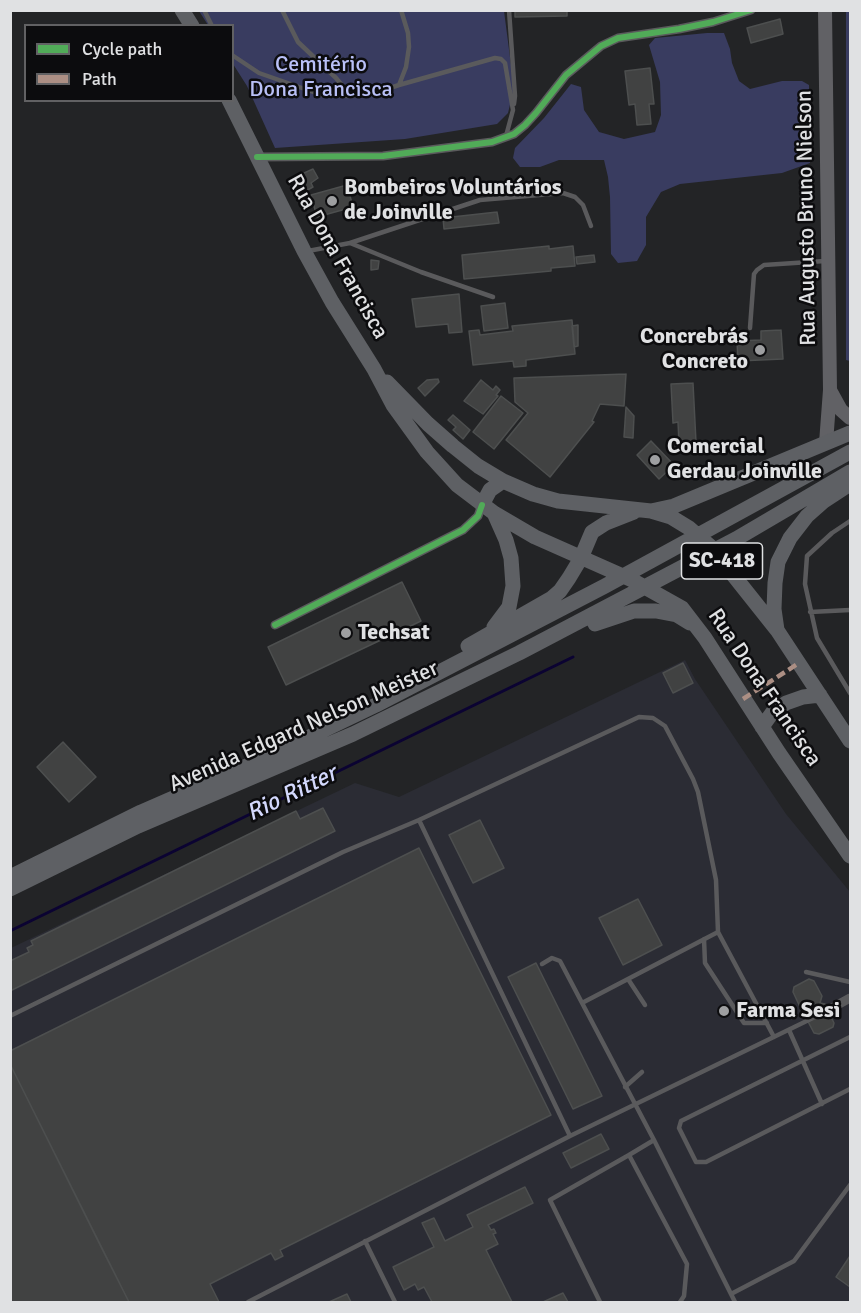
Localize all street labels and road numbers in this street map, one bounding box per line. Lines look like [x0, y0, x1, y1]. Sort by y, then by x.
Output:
street label: Rua Augusto Bruno Nielson [792, 90, 822, 346]
street label: Rua Dona Francisca [281, 170, 393, 344]
road number: SC-418 [682, 543, 762, 579]
street label: Rua Dona Francisca [702, 604, 826, 772]
street label: Avenida Edgard Nelson Meister [165, 656, 443, 798]

